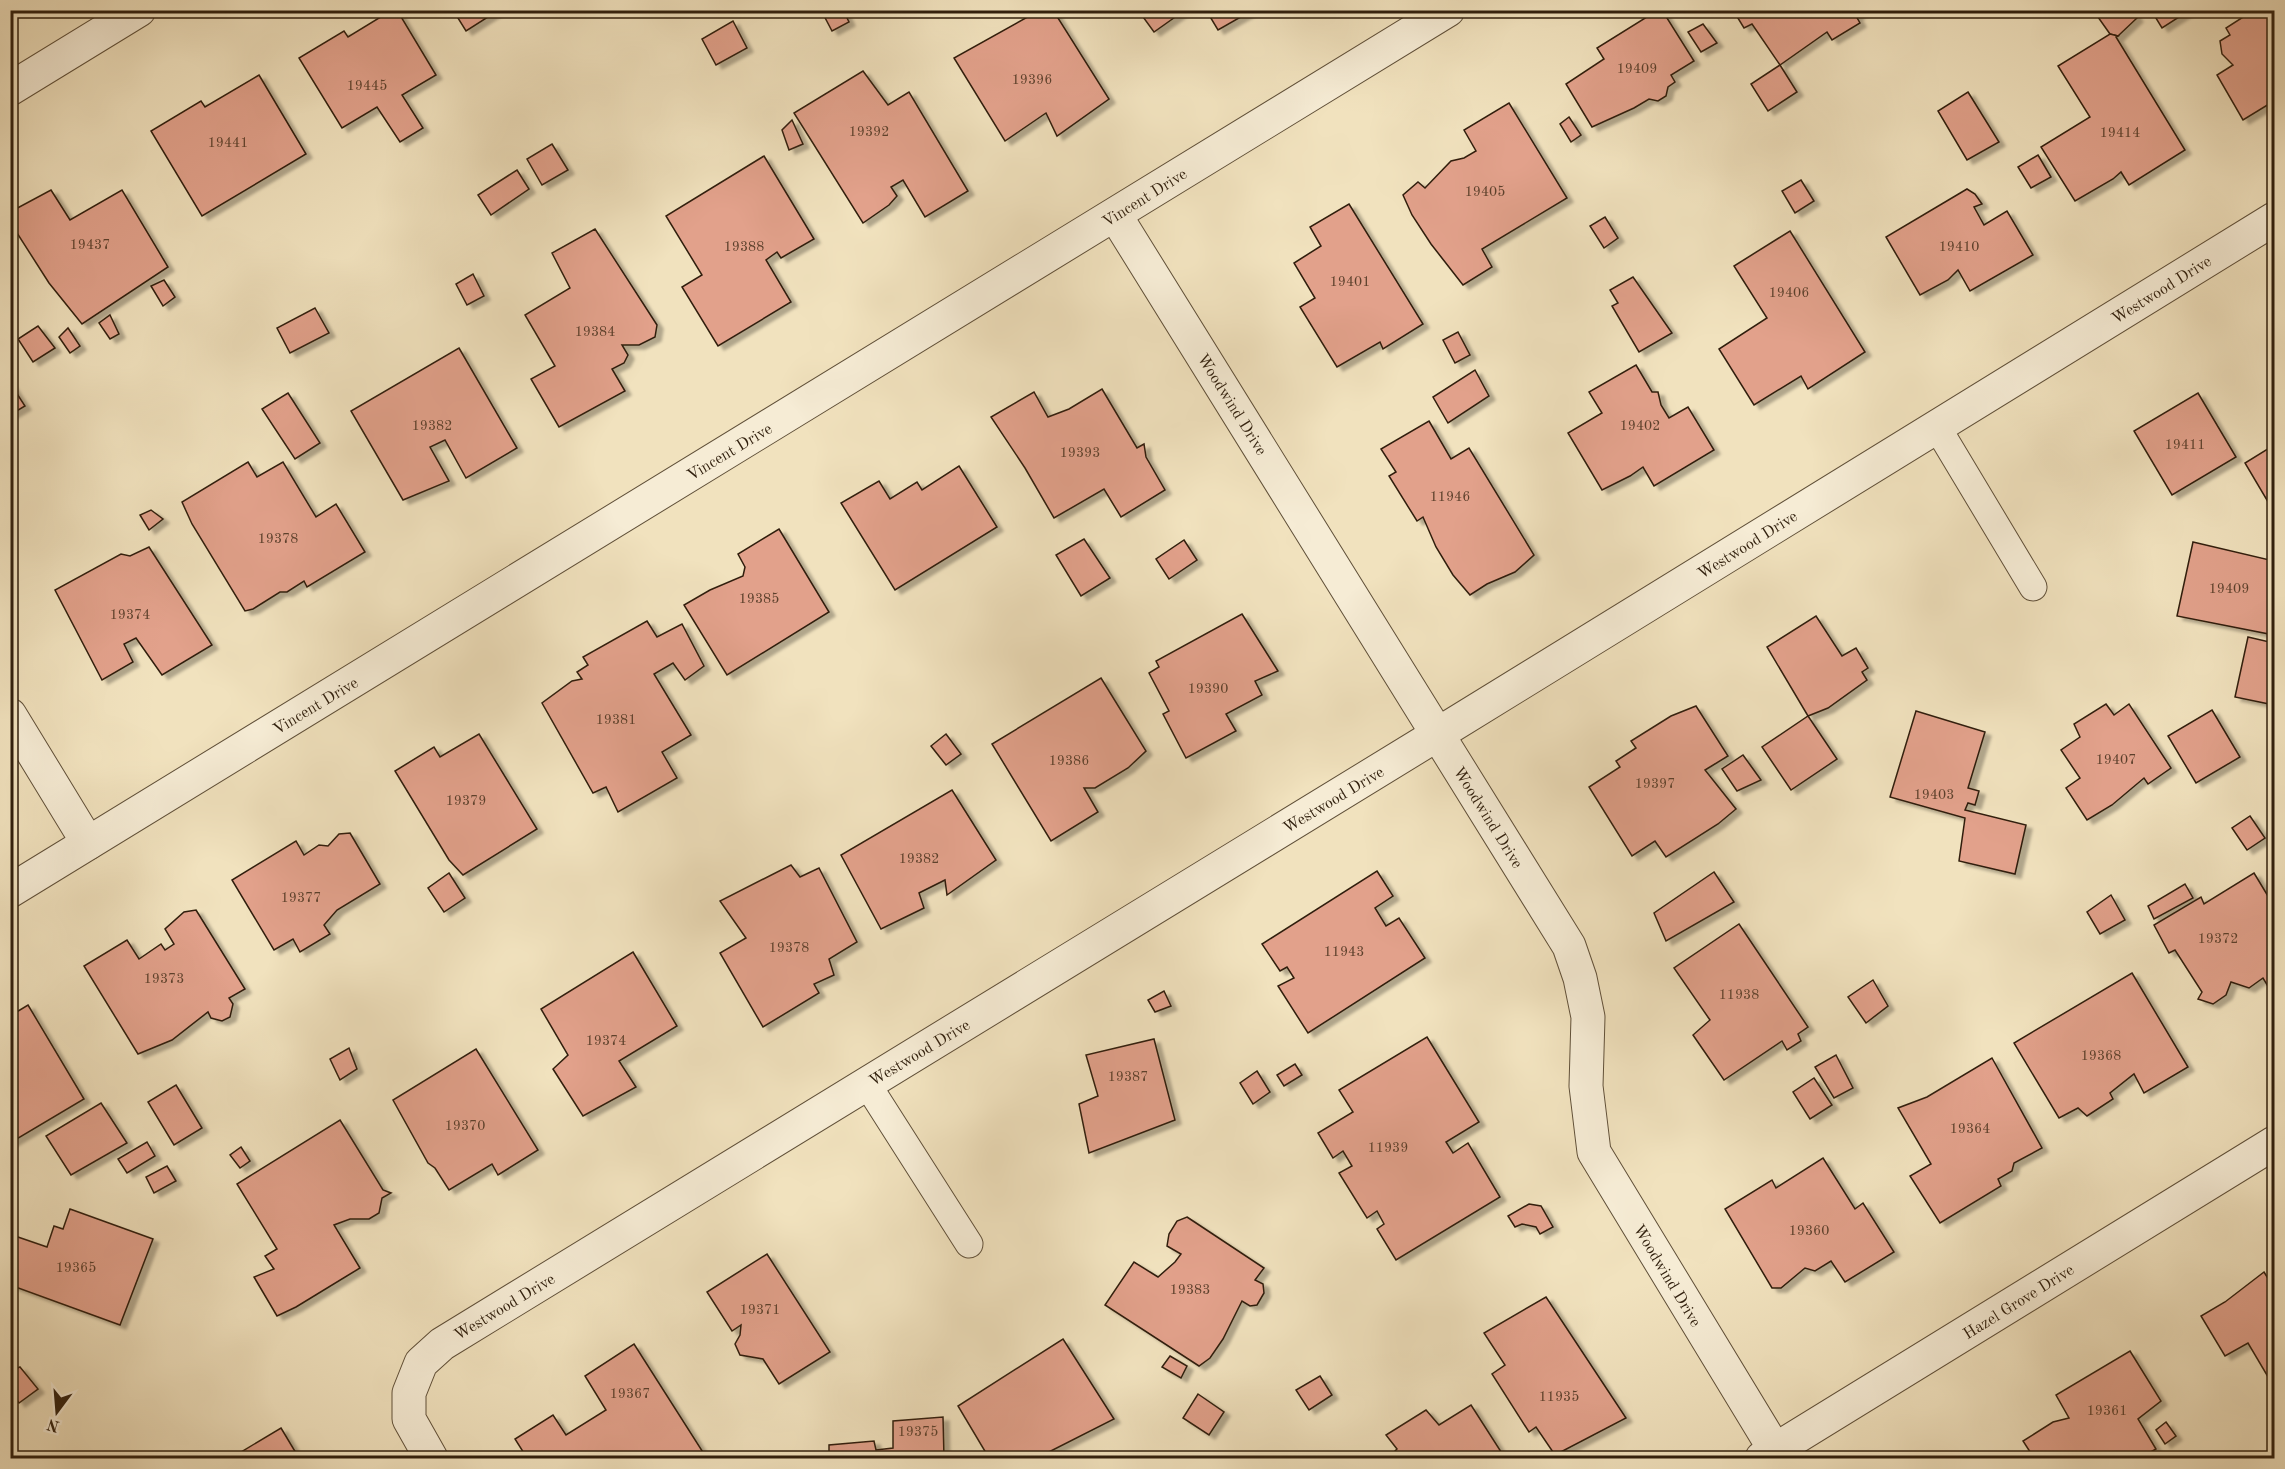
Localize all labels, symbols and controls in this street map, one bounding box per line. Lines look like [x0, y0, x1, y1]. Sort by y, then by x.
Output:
house number: 19409 [1617, 62, 1657, 76]
house number: 19396 [1012, 73, 1052, 87]
house number: 19445 [347, 79, 387, 93]
house number: 19392 [849, 125, 889, 139]
house number: 19414 [2100, 126, 2140, 140]
house number: 19441 [208, 136, 248, 150]
street label: Vincent Drive [1100, 166, 1190, 231]
house number: 19405 [1465, 185, 1505, 199]
house number: 19437 [70, 238, 110, 252]
house number: 19388 [724, 240, 764, 254]
house number: 19410 [1939, 240, 1979, 254]
street label: Westwood Drive [2109, 254, 2215, 328]
house number: 19401 [1330, 275, 1370, 289]
house number: 19406 [1769, 286, 1809, 300]
house number: 19384 [575, 325, 615, 339]
street label: Woodwind Drive [1194, 351, 1269, 459]
house number: 19382 [412, 419, 452, 433]
house number: 19402 [1620, 419, 1660, 433]
street label: Vincent Drive [685, 421, 775, 484]
house number: 19411 [2165, 438, 2205, 452]
house number: 19393 [1060, 446, 1100, 460]
house number: 11946 [1430, 490, 1470, 504]
street label: Westwood Drive [1695, 509, 1801, 583]
house number: 19378 [258, 532, 298, 546]
house number: 19409 [2209, 582, 2249, 596]
house number: 19385 [739, 592, 779, 606]
house number: 19374 [110, 608, 150, 622]
street label: Vincent Drive [271, 675, 361, 738]
house number: 19390 [1188, 682, 1228, 696]
house number: 19381 [596, 713, 636, 727]
house number: 19407 [2096, 753, 2136, 767]
house number: 19386 [1049, 754, 1089, 768]
street label: Westwood Drive [1281, 764, 1387, 837]
street label: Woodwind Drive [1450, 764, 1525, 872]
house number: 19397 [1635, 777, 1675, 791]
house number: 19403 [1914, 788, 1954, 802]
house number: 19379 [446, 794, 486, 808]
house number: 19382 [899, 852, 939, 866]
house number: 19377 [281, 891, 321, 905]
house number: 19372 [2198, 932, 2238, 946]
house number: 19378 [769, 941, 809, 955]
house number: 11943 [1324, 945, 1364, 959]
house number: 19373 [144, 972, 184, 986]
house number: 11938 [1719, 988, 1759, 1002]
street label: Westwood Drive [867, 1017, 973, 1090]
house number: 19374 [586, 1034, 626, 1048]
house number: 19368 [2081, 1049, 2121, 1063]
house number: 19387 [1108, 1070, 1148, 1084]
house number: 19370 [445, 1119, 485, 1133]
house number: 19364 [1950, 1122, 1990, 1136]
house number: 11939 [1368, 1141, 1408, 1155]
street label: Woodwind Drive [1629, 1222, 1703, 1330]
house number: 19360 [1789, 1224, 1829, 1238]
house number: 19365 [56, 1261, 96, 1275]
street label: Hazel Grove Drive [1961, 1262, 2077, 1343]
street label: Westwood Drive [452, 1271, 558, 1344]
house number: 19383 [1170, 1283, 1210, 1297]
house number: 19371 [740, 1303, 780, 1317]
north arrow [27, 1382, 87, 1442]
house number: 19367 [610, 1387, 650, 1401]
house number: 11935 [1539, 1390, 1579, 1404]
house number: 19361 [2087, 1404, 2127, 1418]
text: N [45, 1415, 62, 1434]
house number: 19375 [898, 1425, 938, 1439]

